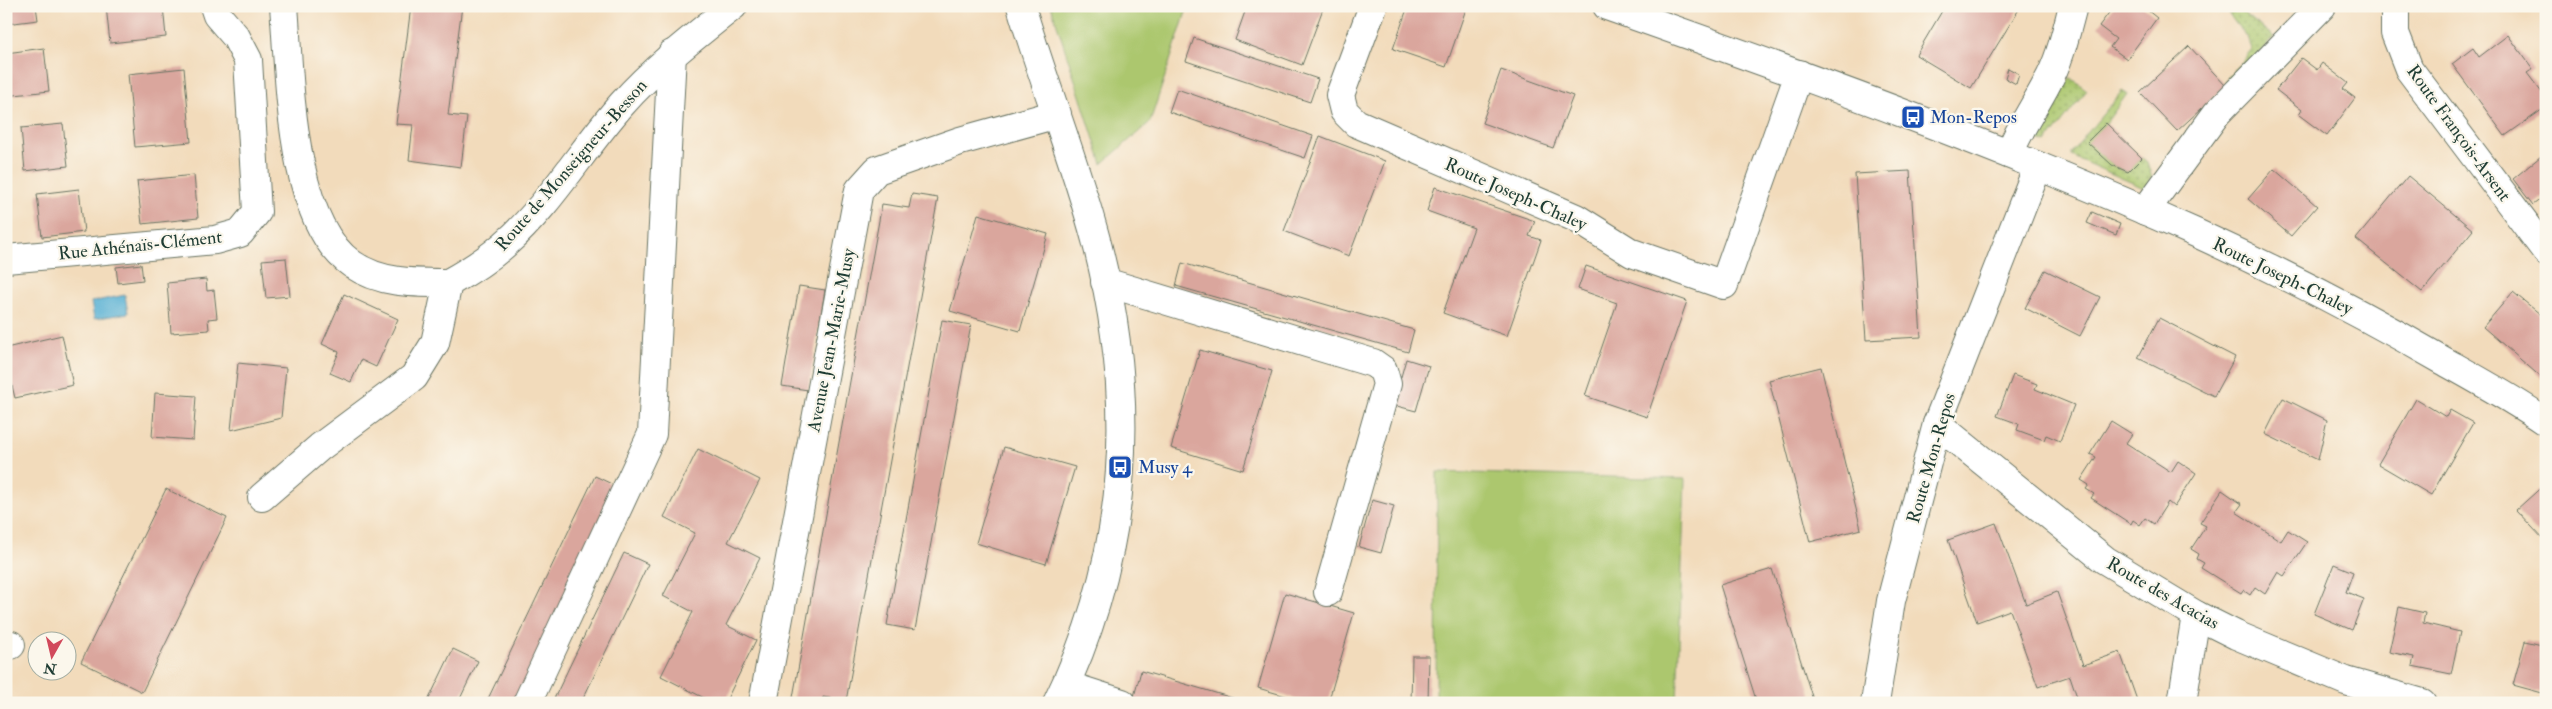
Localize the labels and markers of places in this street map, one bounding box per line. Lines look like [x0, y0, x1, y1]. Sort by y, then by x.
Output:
bus stop icon: Mon-Repos [1900, 104, 1926, 130]
place label: Mon-Repos [1930, 106, 2017, 129]
bus stop icon: Musy 4 [1107, 454, 1133, 480]
place label: Musy 4 [1138, 456, 1193, 479]

